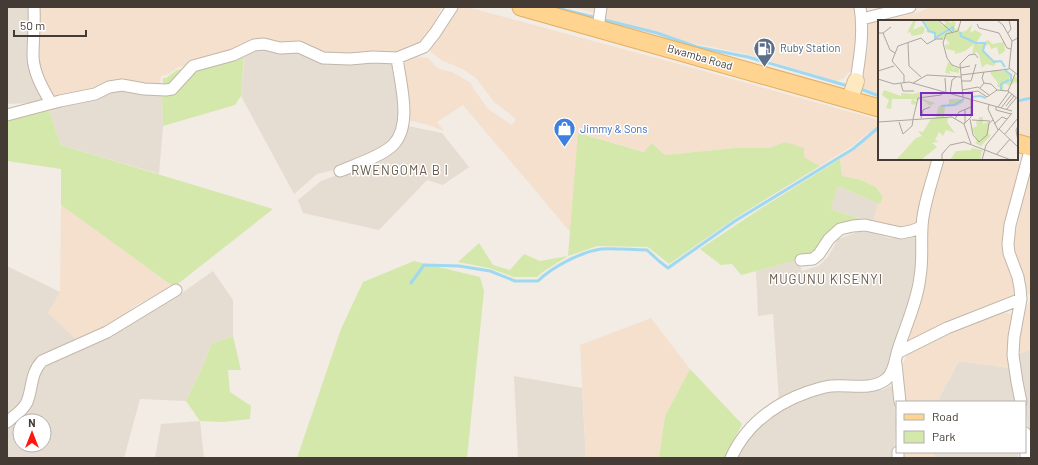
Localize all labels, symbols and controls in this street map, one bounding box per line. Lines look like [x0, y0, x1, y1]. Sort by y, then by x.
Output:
scale bar [14, 12, 86, 38]
text: 50 m [20, 18, 45, 32]
inset map [878, 20, 1018, 160]
fuel station icon: Ruby Station [751, 35, 777, 68]
street label: Bwamba Road [666, 41, 734, 72]
place label: Ruby Station [780, 41, 841, 54]
shop icon: Jimmy & Sons [552, 116, 578, 149]
place label: Jimmy & Sons [580, 122, 648, 135]
district label: RWENGOMA B I [351, 162, 449, 178]
district label: MUGUNU KISENYI [769, 271, 883, 287]
legend [896, 401, 1026, 453]
text: Road [932, 409, 959, 423]
north arrow [12, 413, 52, 453]
text: N [28, 416, 36, 429]
text: Park [932, 429, 956, 443]

